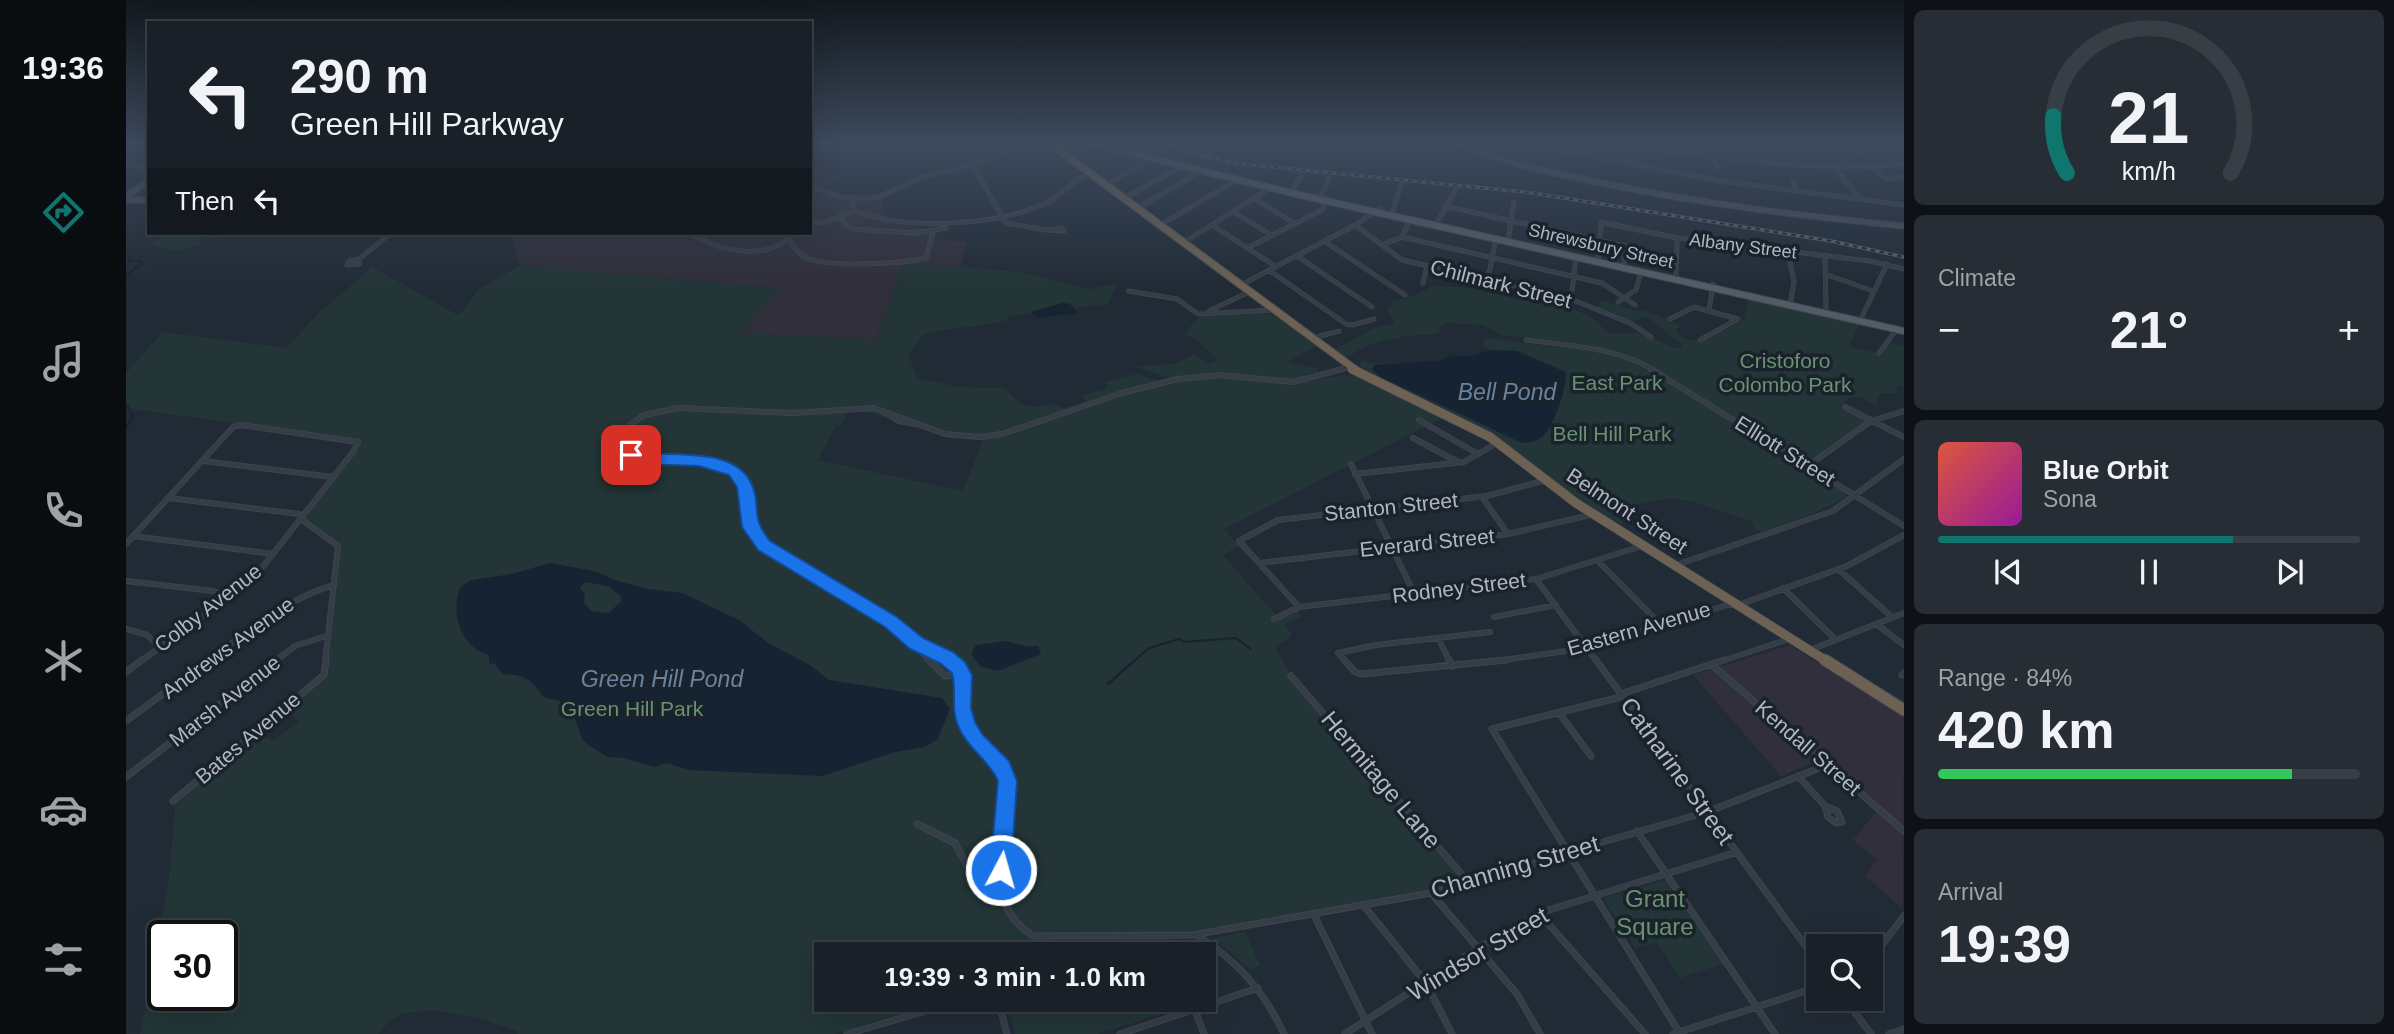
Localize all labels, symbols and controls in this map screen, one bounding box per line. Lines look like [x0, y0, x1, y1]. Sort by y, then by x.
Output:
icon: left [175, 49, 266, 140]
text: 290 m [290, 49, 429, 103]
text: 19:36 [22, 50, 104, 86]
text: 21 [2109, 78, 2189, 159]
text: Green Hill Parkway [290, 106, 564, 142]
text: km/h [2122, 157, 2176, 185]
icon: left [248, 182, 286, 220]
text: Then [175, 186, 234, 216]
icon: directions [39, 188, 88, 237]
street label: Shrewsbury Street [1527, 220, 1675, 272]
street label: Albany Street [1688, 229, 1798, 263]
street label: Chilmark Street [1428, 255, 1574, 312]
text: Climate [1938, 265, 2016, 291]
text: 21° [2110, 301, 2188, 359]
text: − [1938, 309, 1960, 351]
text: + [2338, 309, 2360, 351]
icon: music [39, 337, 88, 386]
park label: Cristoforo Colombo Park [1718, 349, 1852, 396]
park label: East Park [1571, 371, 1663, 394]
water label: Bell Pond [1458, 379, 1557, 405]
street label: Elliott Street [1731, 411, 1840, 490]
park label: Bell Hill Park [1552, 422, 1672, 445]
pin [601, 425, 661, 485]
icon: arrive [612, 436, 650, 474]
text: Blue Orbit [2043, 455, 2169, 485]
street label: Belmont Street [1563, 463, 1692, 558]
icon: phone [39, 486, 88, 535]
text: Sona [2043, 486, 2097, 512]
street label: Stanton Street [1323, 488, 1459, 525]
street label: Everard Street [1358, 524, 1496, 561]
icon: previous [1989, 553, 2027, 591]
icon: pause [2130, 553, 2168, 591]
icon: next [2271, 553, 2309, 591]
street label: Colby Avenue [150, 559, 266, 656]
street label: Rodney Street [1391, 568, 1527, 607]
street label: Andrews Avenue [157, 592, 298, 703]
street label: Eastern Avenue [1565, 597, 1713, 660]
icon: climate [39, 636, 88, 685]
street label: Marsh Avenue [165, 650, 285, 751]
text: Range · 84% [1938, 665, 2072, 691]
water label: Green Hill Pond [581, 666, 744, 692]
street label: Bates Avenue [191, 687, 305, 788]
street label: Catharine Street [1615, 692, 1740, 850]
street label: Kendall Street [1751, 696, 1866, 800]
park label: Green Hill Park [561, 697, 704, 720]
text: 420 km [1938, 701, 2114, 759]
street label: Hermitage Lane [1316, 706, 1447, 854]
icon: car [39, 785, 88, 834]
street label: Channing Street [1428, 830, 1602, 903]
position arrow [964, 833, 1038, 907]
text: Arrival [1938, 879, 2003, 905]
park label: Grant Square [1616, 885, 1694, 940]
street label: Windsor Street [1403, 901, 1553, 1006]
text: 19:39 [1938, 915, 2071, 973]
speed limit sign: 30 [147, 920, 238, 1011]
map controls [1806, 934, 1883, 1011]
button: search [1806, 934, 1883, 1011]
icon: filters [39, 935, 88, 984]
text: 19:39 · 3 min · 1.0 km [884, 962, 1146, 992]

